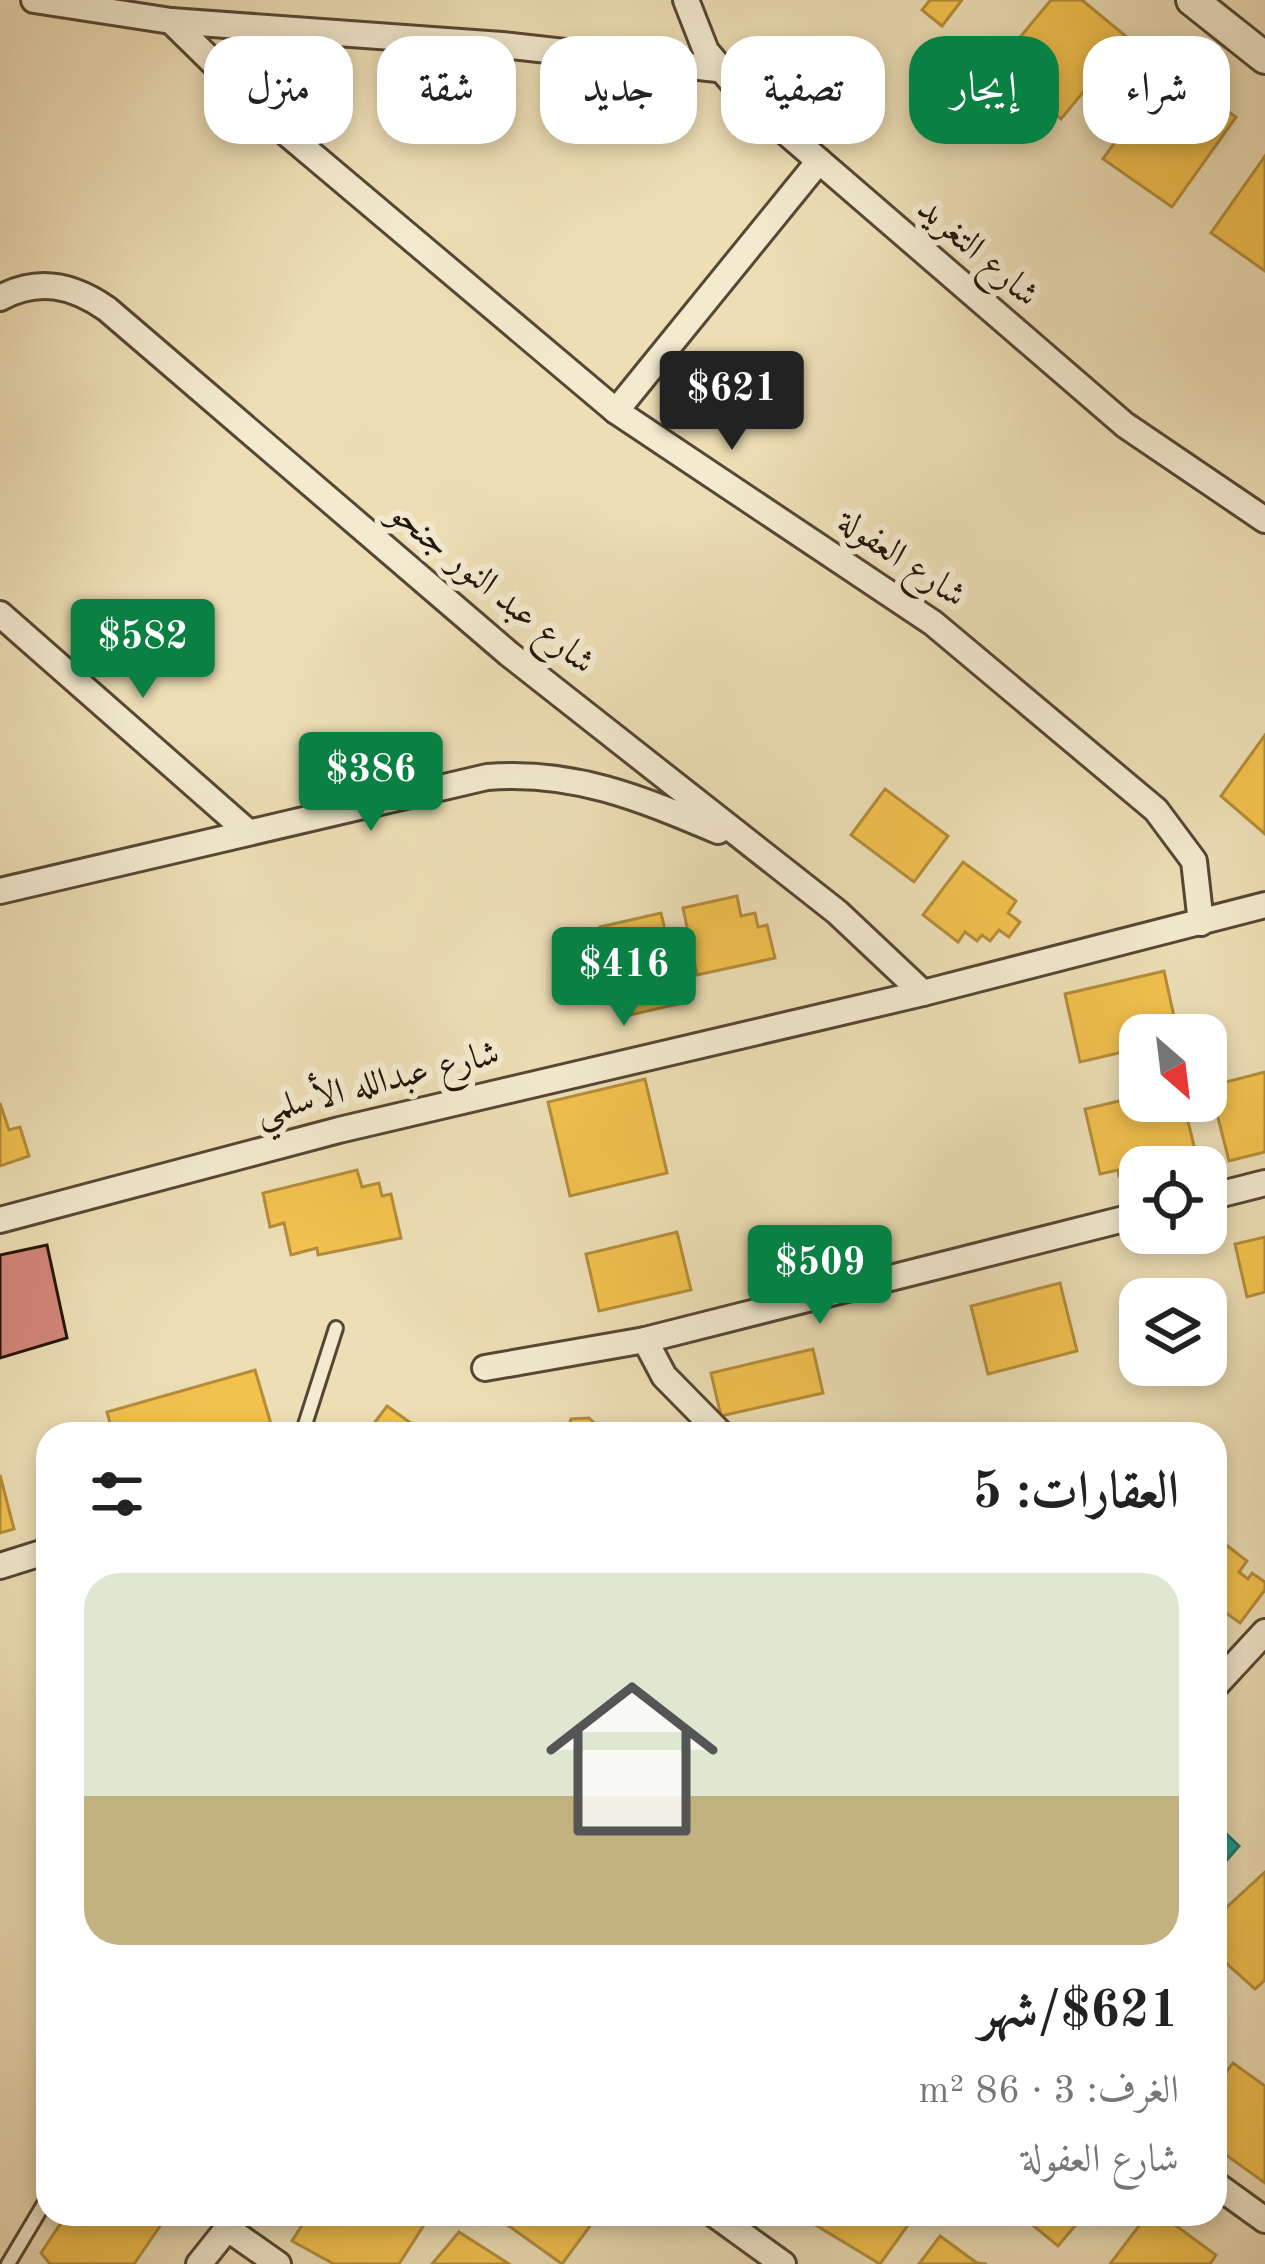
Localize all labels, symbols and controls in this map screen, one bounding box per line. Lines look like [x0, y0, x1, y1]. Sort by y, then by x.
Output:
chip: منزل [204, 36, 353, 144]
chip: شقة [377, 36, 516, 144]
chip: جديد [540, 36, 697, 144]
chip: تصفية [721, 36, 885, 144]
chip: إيجار [909, 36, 1059, 144]
chip: شراء [1083, 36, 1230, 144]
street label: شارع التغريد [904, 191, 1044, 322]
pin: $621 [661, 351, 803, 453]
text: $621 [687, 370, 777, 409]
street label: شارع عبد النور جنحو [374, 494, 600, 689]
street label: شارع العفولة [824, 503, 971, 623]
pin: $582 [72, 599, 214, 701]
text: $582 [98, 618, 188, 657]
pin: $386 [300, 732, 442, 834]
text: $386 [326, 751, 416, 790]
pin: $416 [553, 927, 695, 1029]
text: $416 [579, 946, 669, 985]
north arrow [1119, 1014, 1227, 1122]
map controls [1119, 1014, 1227, 1386]
street label: شارع عبدالله الأسلمي [250, 1027, 506, 1144]
button: locate [1119, 1146, 1227, 1254]
pin: $509 [749, 1225, 891, 1327]
text: $509 [775, 1244, 865, 1283]
button: layers [1119, 1278, 1227, 1386]
icon: filters [84, 1461, 150, 1527]
text: العقارات: 5 [973, 1468, 1179, 1519]
icon: home [524, 1651, 740, 1867]
text: $621/شهر [979, 1987, 1179, 2038]
text: الغرف: 3 · 86 m² [919, 2072, 1179, 2111]
text: شارع العفولة [1021, 2141, 1179, 2180]

